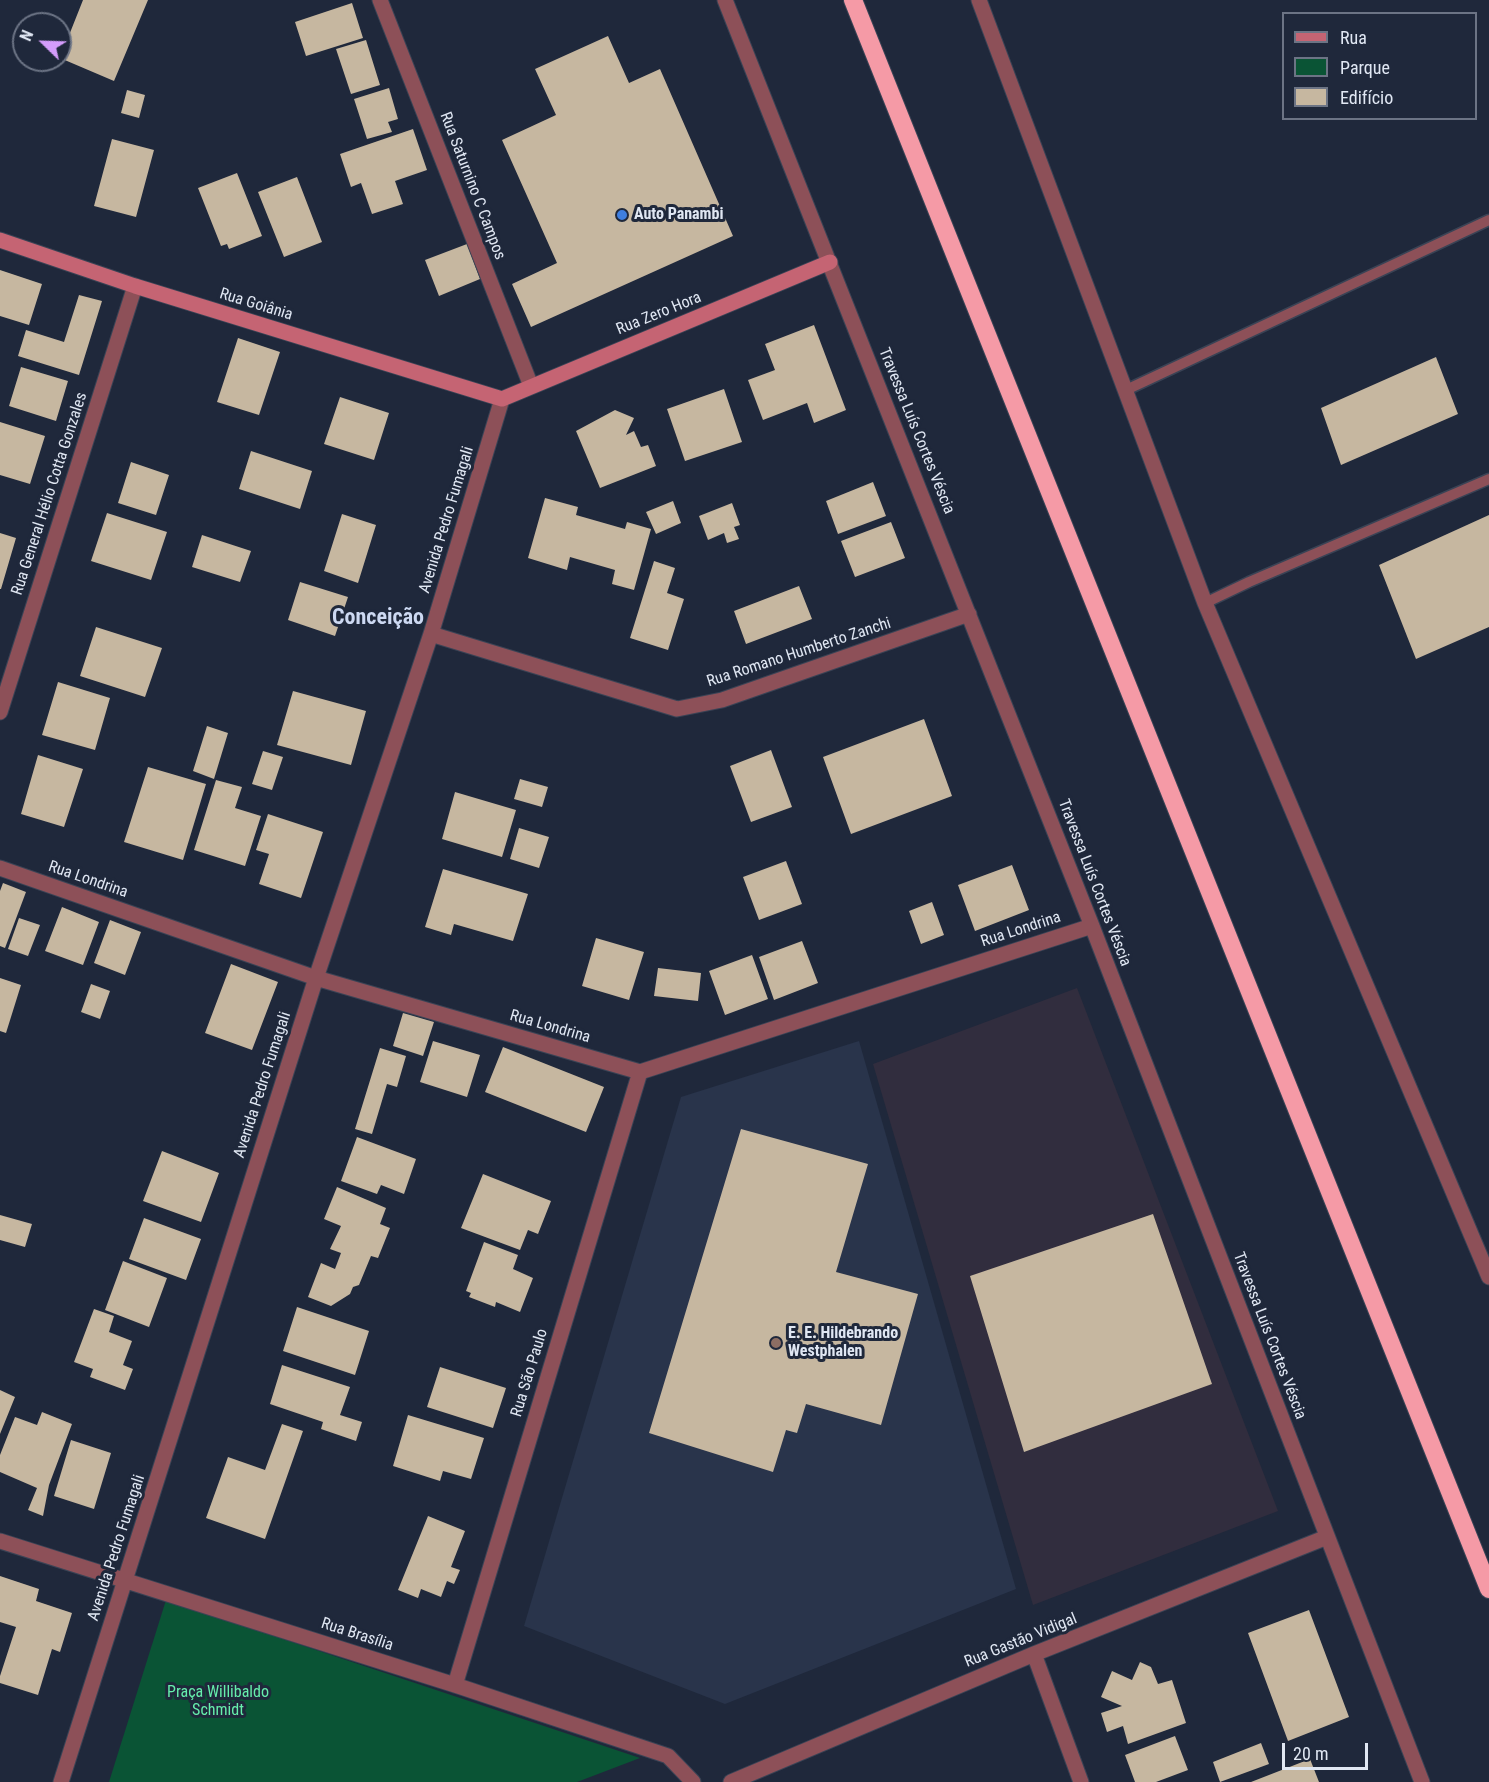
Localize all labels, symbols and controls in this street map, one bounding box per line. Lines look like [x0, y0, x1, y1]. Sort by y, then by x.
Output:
north arrow [12, 12, 72, 72]
legend [1282, 12, 1477, 120]
text: N [16, 27, 37, 44]
text: Rua [1340, 27, 1367, 48]
text: Parque [1340, 57, 1390, 78]
text: Edifício [1340, 87, 1393, 108]
street label: Rua Saturnino C Campos [435, 110, 509, 262]
place label: Auto Panambi [634, 205, 723, 225]
marker: Auto Panambi [615, 208, 629, 222]
street label: Rua Goiânia [217, 285, 295, 325]
street label: Rua Zero Hora [614, 288, 704, 340]
street label: Travessa Luís Cortes Véscia [874, 345, 958, 517]
street label: Rua General Hélio Cotta Gonzales [8, 390, 92, 598]
street label: Avenida Pedro Fumagali [416, 444, 478, 596]
district label: Conceição [332, 605, 424, 631]
street label: Rua Romano Humberto Zanchi [705, 614, 893, 692]
street label: Travessa Luís Cortes Véscia [1053, 797, 1135, 969]
street label: Rua Londrina [46, 857, 130, 903]
street label: Rua Londrina [979, 908, 1063, 952]
street label: Rua Londrina [508, 1006, 592, 1048]
street label: Avenida Pedro Fumagali [230, 1010, 296, 1160]
street label: Travessa Luís Cortes Véscia [1228, 1250, 1310, 1422]
place label: E. E. Hildebrando Westphalen [788, 1324, 898, 1362]
street label: Rua São Paulo [508, 1327, 552, 1419]
marker: E. E. Hildebrando Westphalen [769, 1336, 783, 1350]
street label: Avenida Pedro Fumagali [84, 1473, 150, 1623]
street label: Rua Gastão Vidigal [962, 1610, 1080, 1672]
street label: Rua Brasília [319, 1614, 395, 1656]
park label: Praça Willibaldo Schmidt [167, 1683, 269, 1721]
scale bar [1285, 1731, 1370, 1769]
text: 20 m [1293, 1743, 1328, 1764]

